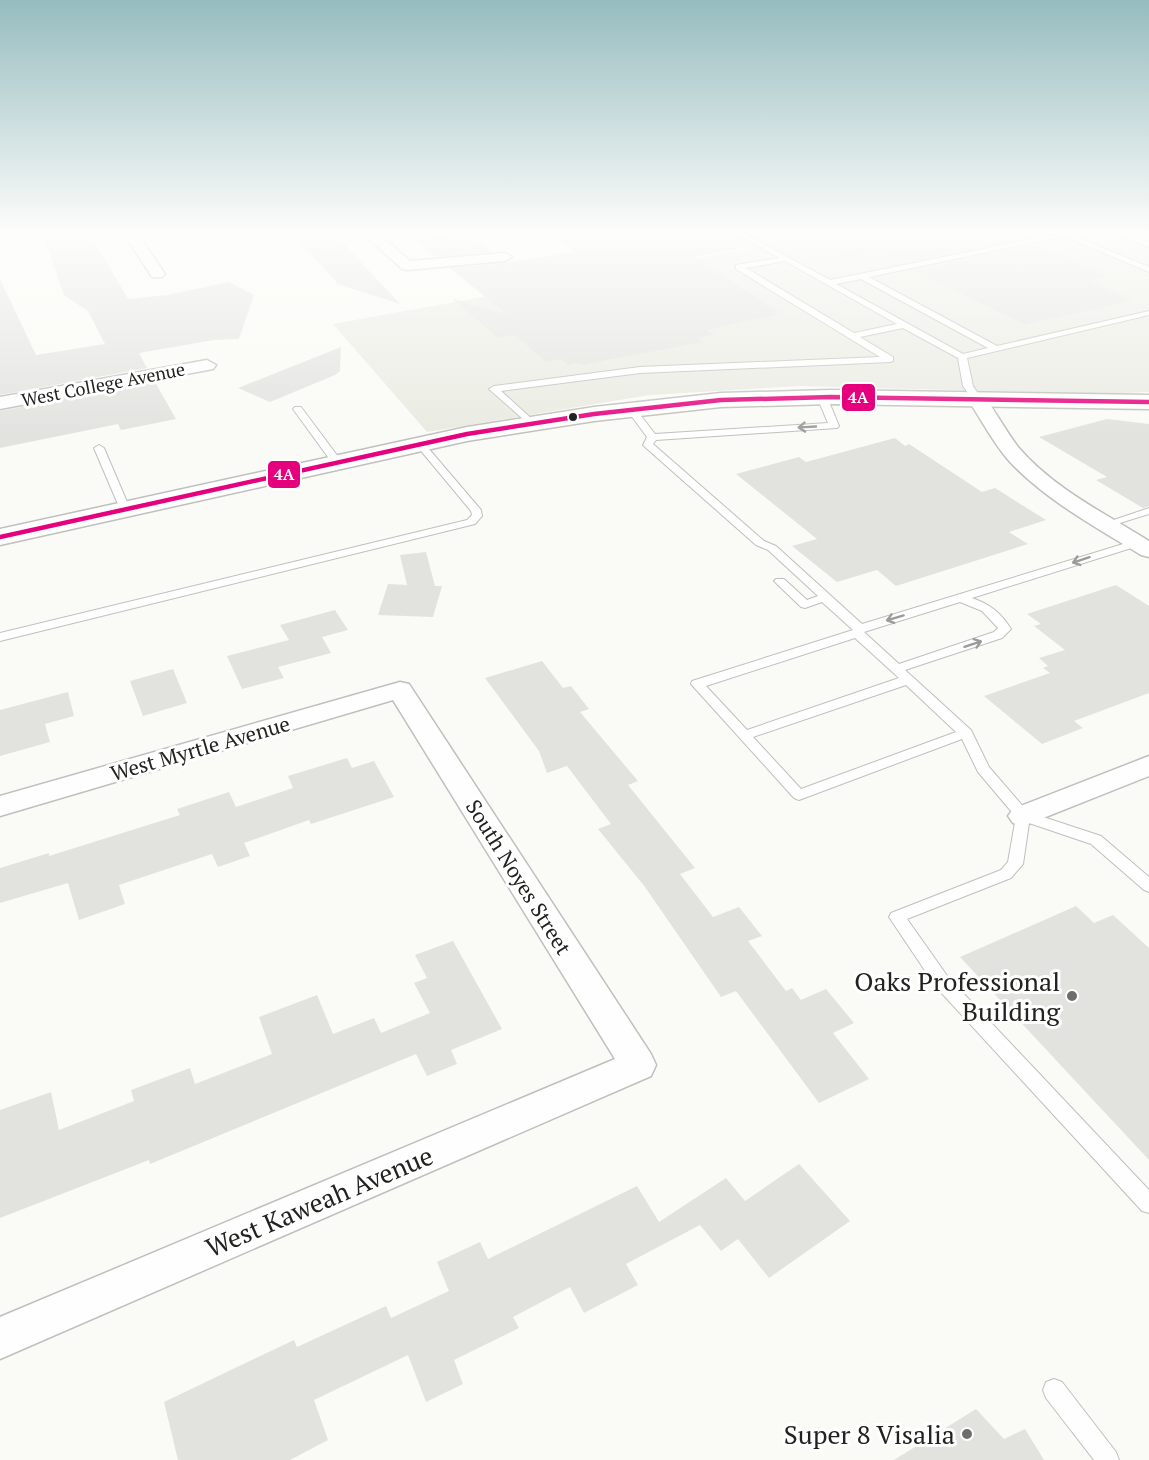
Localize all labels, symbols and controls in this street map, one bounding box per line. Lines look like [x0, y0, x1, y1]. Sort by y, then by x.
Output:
street label: West College Avenue [19, 356, 187, 412]
line badge: 4A [841, 383, 876, 412]
text: 4A [848, 386, 869, 408]
unlabelled marker [567, 411, 579, 423]
one-way arrow [798, 422, 818, 433]
line badge: 4A [267, 460, 301, 489]
text: 4A [274, 463, 295, 485]
one-way arrow [1072, 556, 1091, 567]
one-way arrow [886, 613, 905, 624]
one-way arrow [963, 638, 982, 649]
street label: West Myrtle Avenue [107, 709, 293, 787]
street label: South Noyes Street [460, 794, 578, 960]
place label: Oaks Professional Building [854, 964, 1060, 1028]
marker: Oaks Professional Building [1065, 989, 1079, 1003]
street label: West Kaweah Avenue [200, 1138, 438, 1264]
place label: Super 8 Visalia [784, 1417, 955, 1451]
marker: Super 8 Visalia [960, 1427, 974, 1441]

